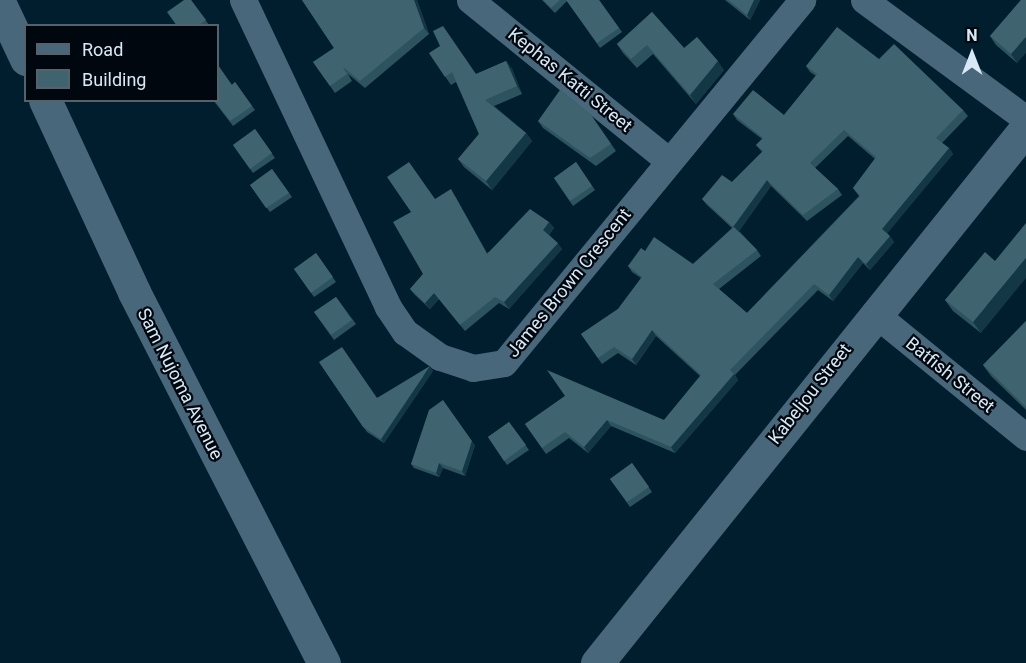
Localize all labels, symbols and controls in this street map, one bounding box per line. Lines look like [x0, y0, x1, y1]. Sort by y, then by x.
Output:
street label: Kephas Katti Street [504, 23, 636, 137]
legend [24, 24, 219, 102]
north arrow [942, 24, 1002, 84]
text: N [966, 26, 978, 45]
text: Road [82, 39, 123, 60]
text: Building [82, 69, 146, 90]
street label: James Brown Crescent [502, 204, 636, 362]
street label: Sam Nujoma Avenue [132, 305, 228, 463]
street label: Batfish Street [901, 333, 999, 417]
street label: Kabeljou Street [764, 339, 856, 449]

